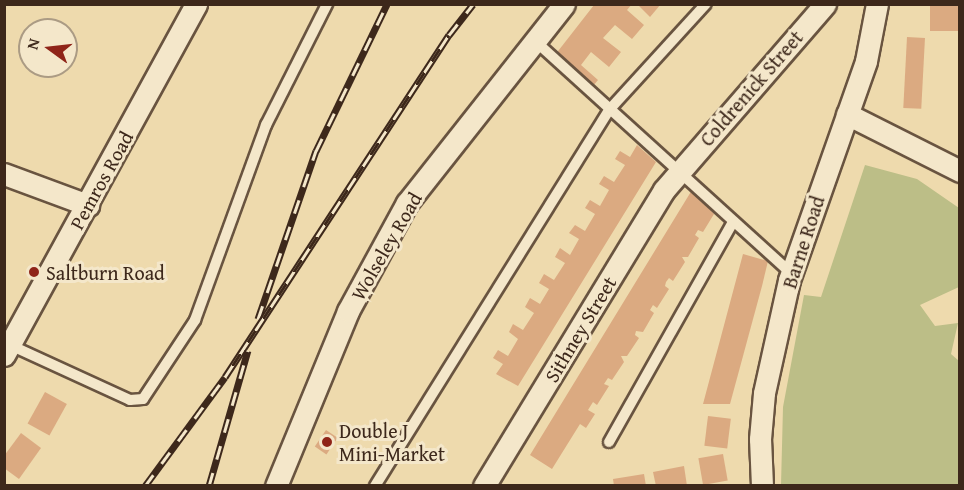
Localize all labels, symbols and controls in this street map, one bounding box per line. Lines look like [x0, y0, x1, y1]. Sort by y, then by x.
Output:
north arrow [18, 18, 78, 78]
street label: Coldrenick Street [694, 25, 808, 151]
text: N [20, 36, 46, 52]
street label: Pemros Road [64, 127, 138, 233]
street label: Wolseley Road [345, 188, 427, 304]
street label: Barne Road [777, 193, 829, 291]
place label: Saltburn Road [46, 260, 165, 284]
marker: Saltburn Road [27, 265, 41, 279]
street label: Sithney Street [539, 272, 621, 386]
place label: Double J Mini-Market [339, 418, 445, 465]
marker: Double J Mini-Market [320, 435, 334, 449]

